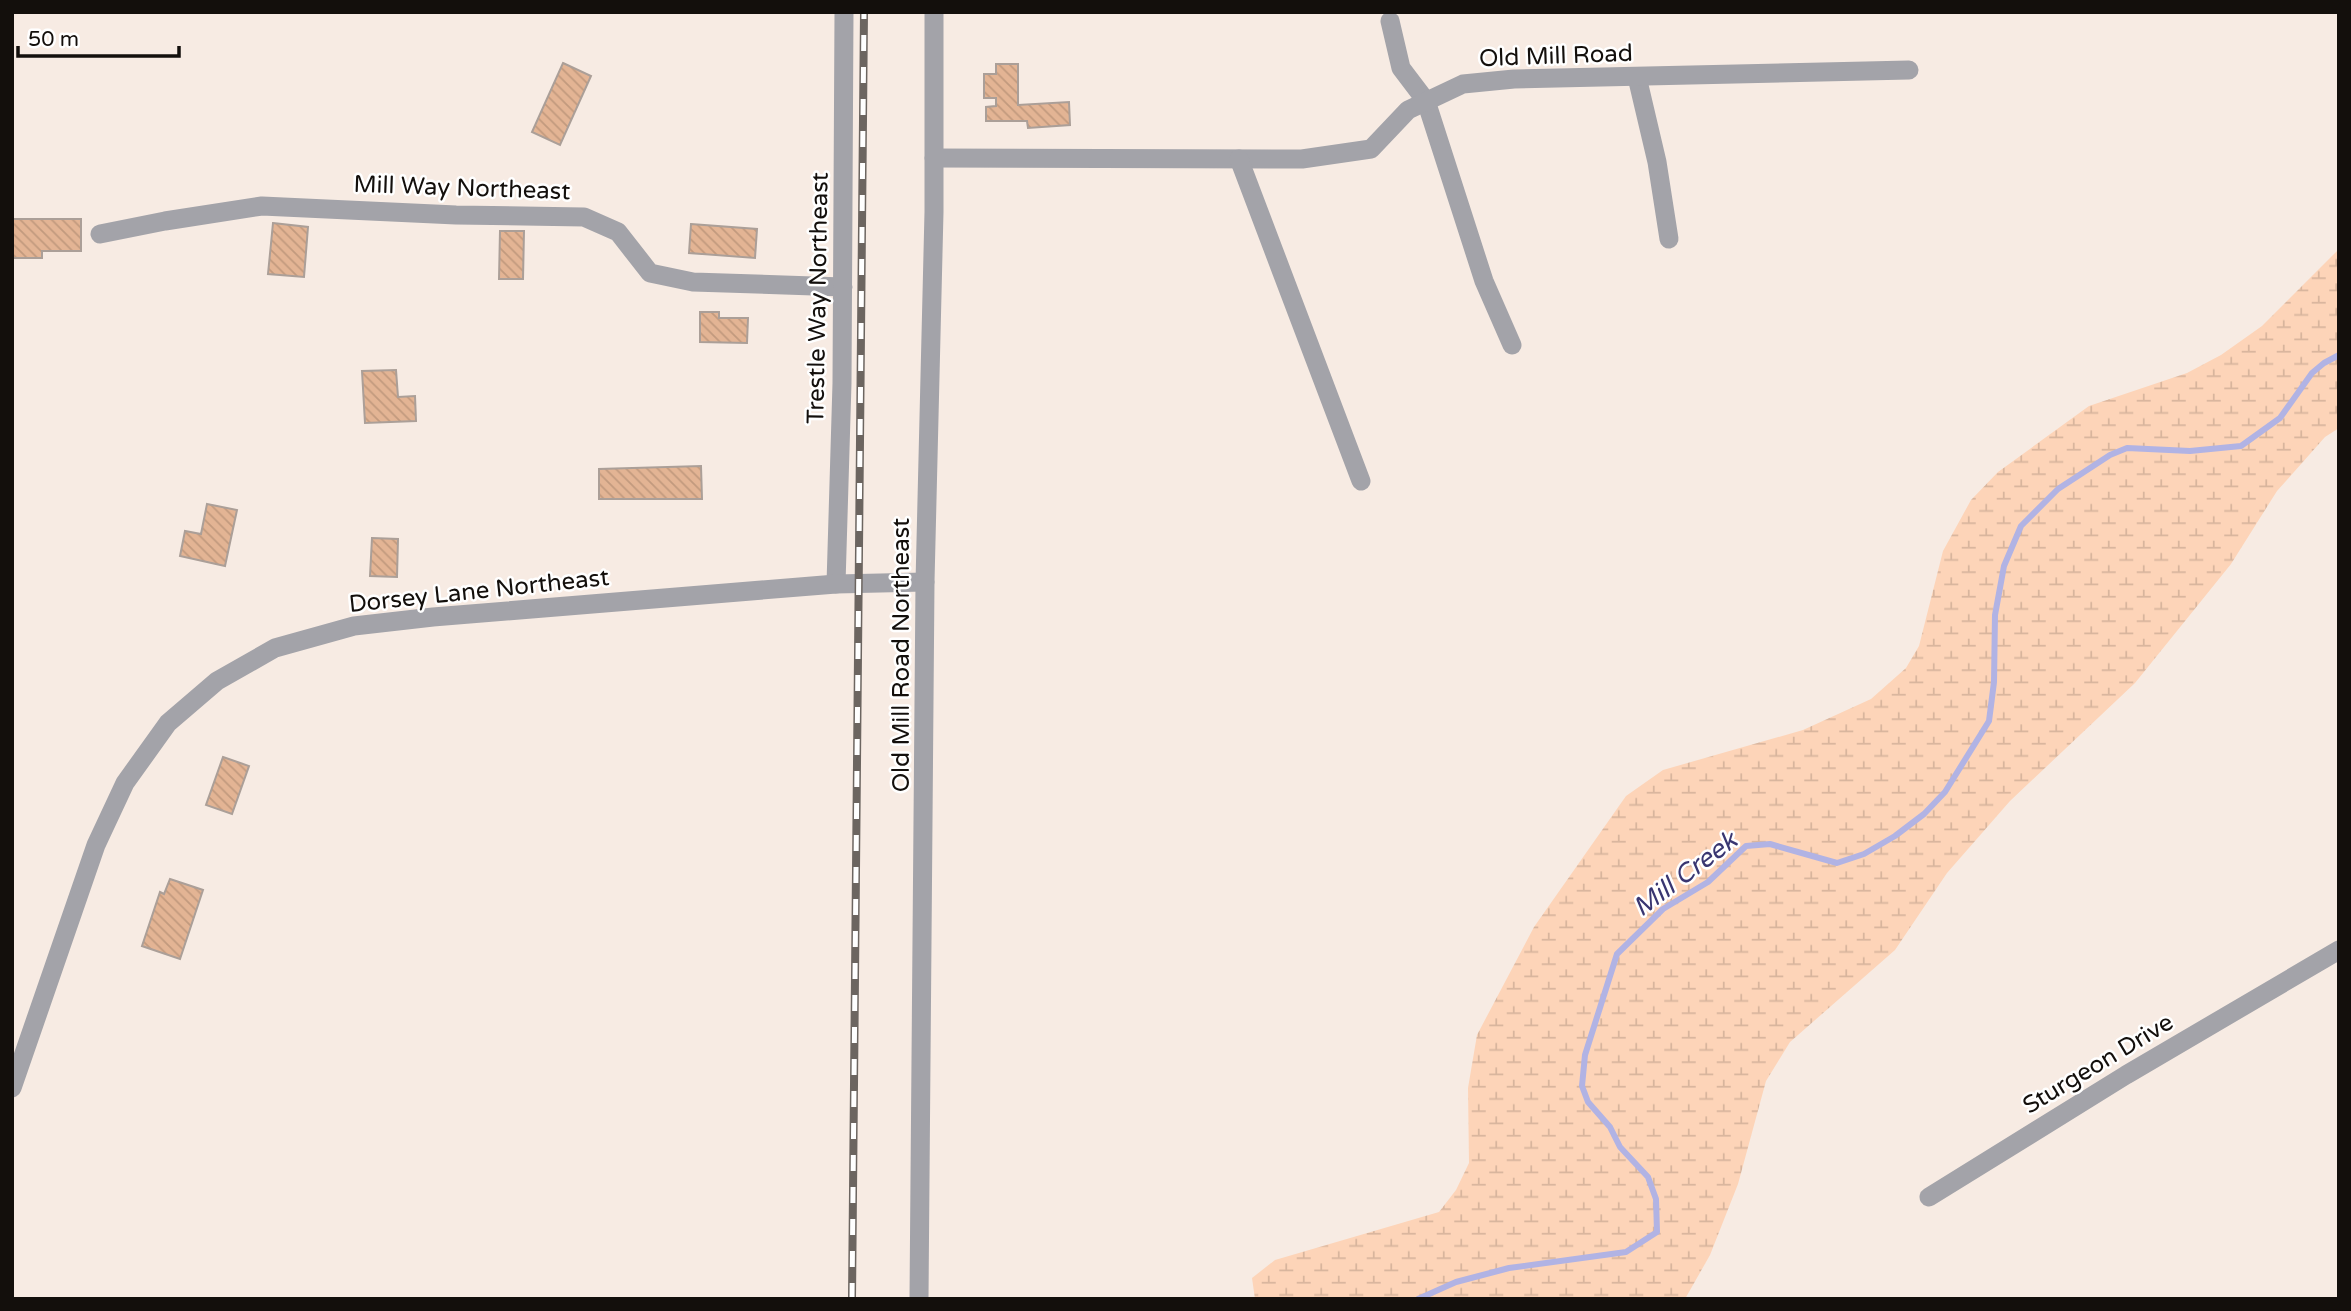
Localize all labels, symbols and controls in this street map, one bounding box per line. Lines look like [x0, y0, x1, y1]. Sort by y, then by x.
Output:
scale bar [18, 14, 178, 58]
text: 50 m [28, 27, 79, 52]
street label: Old Mill Road [1479, 39, 1633, 73]
street label: Mill Way Northeast [353, 170, 571, 206]
street label: Trestle Way Northeast [801, 172, 835, 424]
street label: Old Mill Road Northeast [887, 518, 916, 792]
street label: Dorsey Lane Northeast [348, 563, 610, 619]
water label: Mill Creek [1627, 824, 1745, 923]
street label: Sturgeon Drive [2018, 1008, 2178, 1120]

